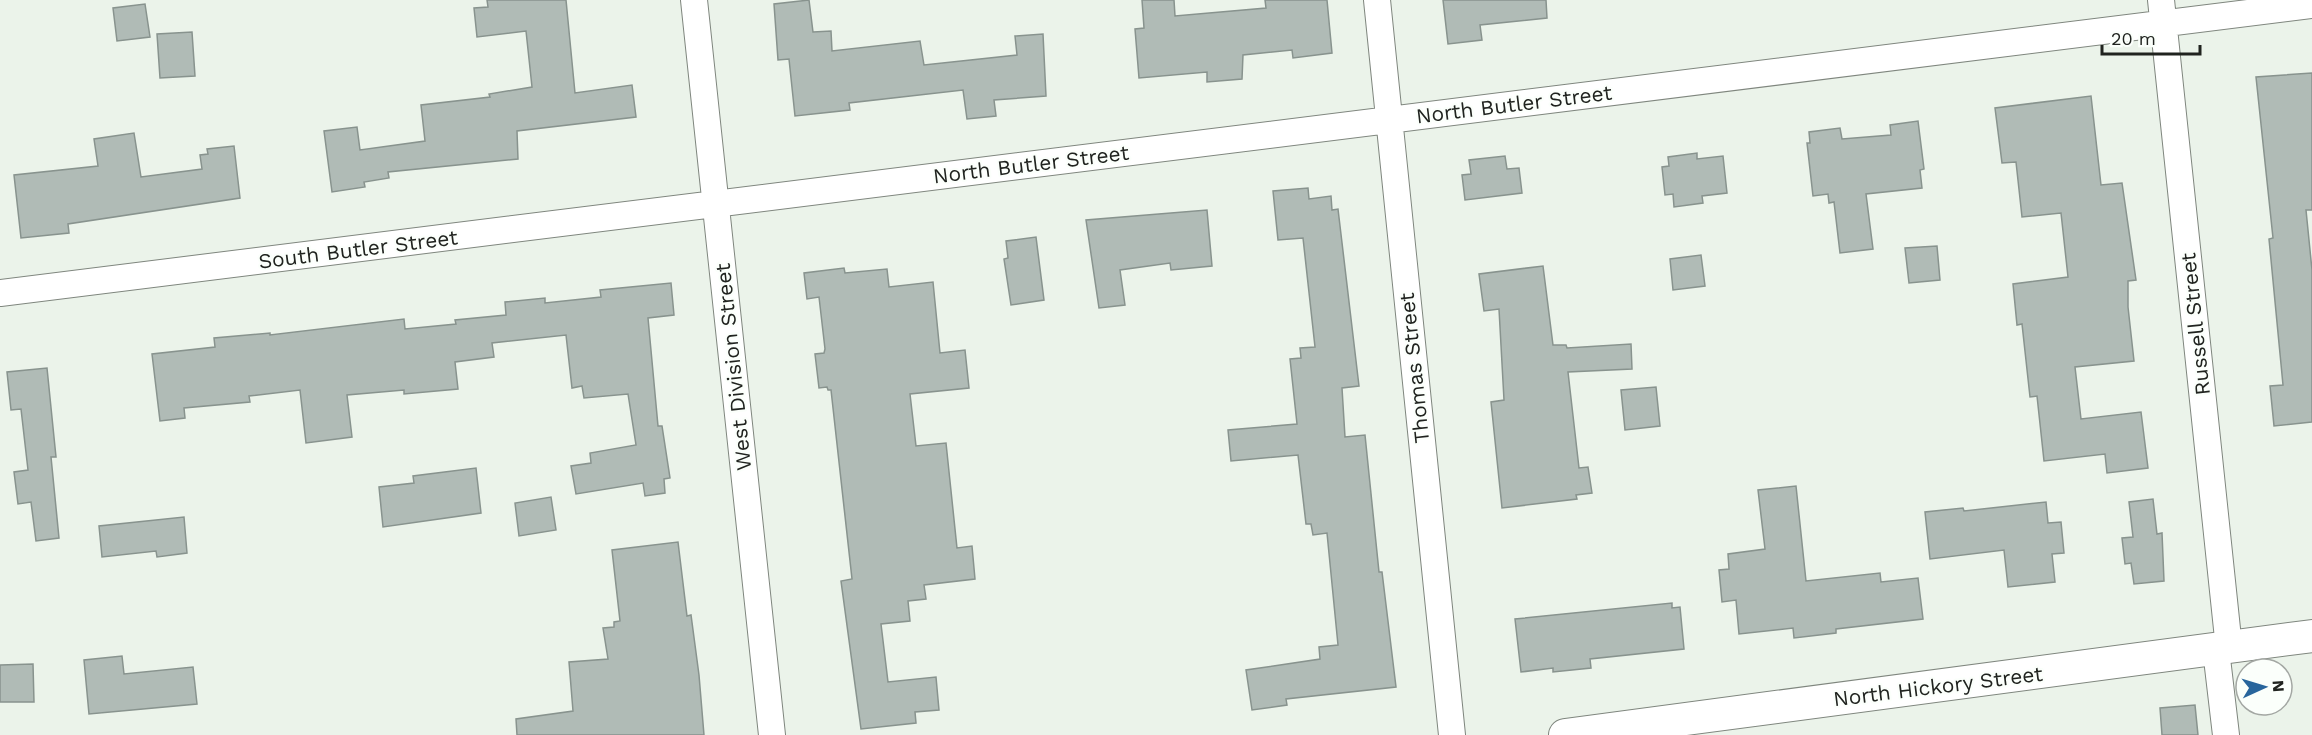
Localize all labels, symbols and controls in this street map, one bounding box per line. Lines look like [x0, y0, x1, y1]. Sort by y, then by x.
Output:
scale bar [2102, 18, 2200, 56]
text: 20 m [2111, 28, 2156, 49]
street label: North Butler Street [1415, 80, 1614, 128]
street label: North Butler Street [932, 140, 1131, 188]
street label: South Butler Street [257, 224, 459, 274]
street label: Russell Street [2175, 251, 2215, 397]
street label: West Division Street [710, 262, 756, 472]
street label: Thomas Street [1394, 291, 1434, 444]
north arrow [2234, 657, 2294, 717]
street label: North Hickory Street [1832, 661, 2044, 711]
text: N [2269, 679, 2288, 693]

